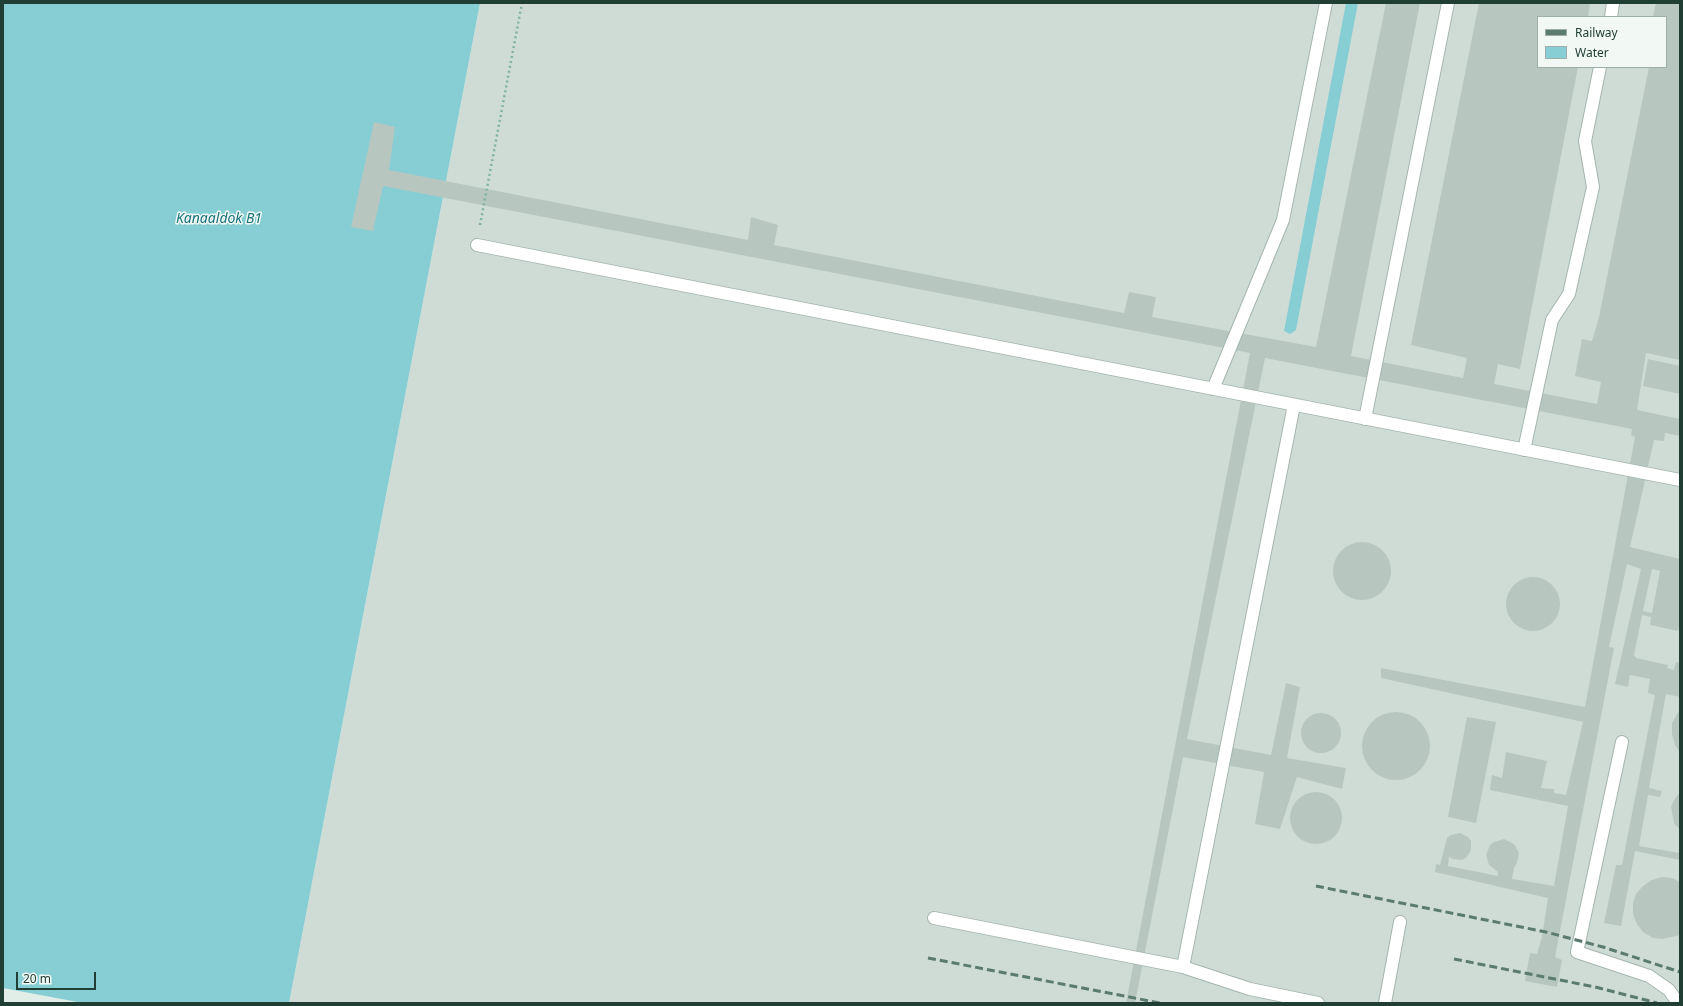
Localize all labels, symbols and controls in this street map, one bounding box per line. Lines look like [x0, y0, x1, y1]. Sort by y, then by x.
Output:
legend [1537, 16, 1667, 68]
text: Railway [1575, 24, 1618, 41]
text: Water [1575, 44, 1609, 61]
water label: Kanaaldok B1 [176, 211, 262, 227]
scale bar [18, 964, 98, 990]
text: 20 m [23, 970, 51, 987]

